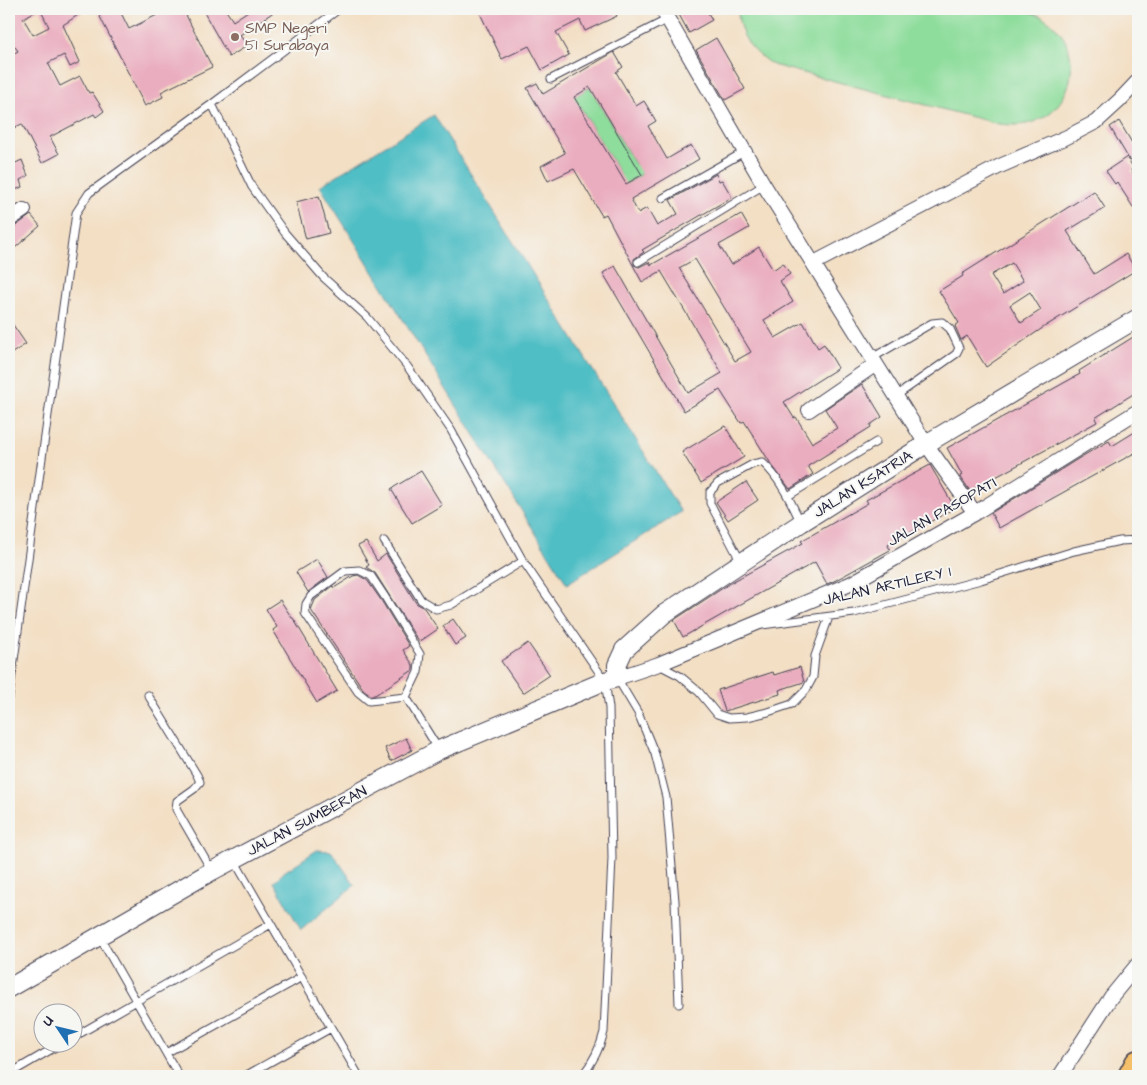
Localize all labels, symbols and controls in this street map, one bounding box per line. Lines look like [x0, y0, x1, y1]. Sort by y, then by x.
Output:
place label: SMP Negeri 51 Surabaya [245, 18, 329, 57]
marker: SMP Negeri 51 Surabaya [229, 31, 241, 43]
street label: JALAN KSATRIA [809, 445, 917, 523]
street label: JALAN PASOPATI [884, 472, 1000, 552]
street label: JALAN ARTILERY 1 [821, 561, 953, 611]
street label: JALAN SUMBERAN [243, 781, 371, 861]
north arrow [32, 1002, 82, 1052]
text: U [38, 1012, 59, 1030]

